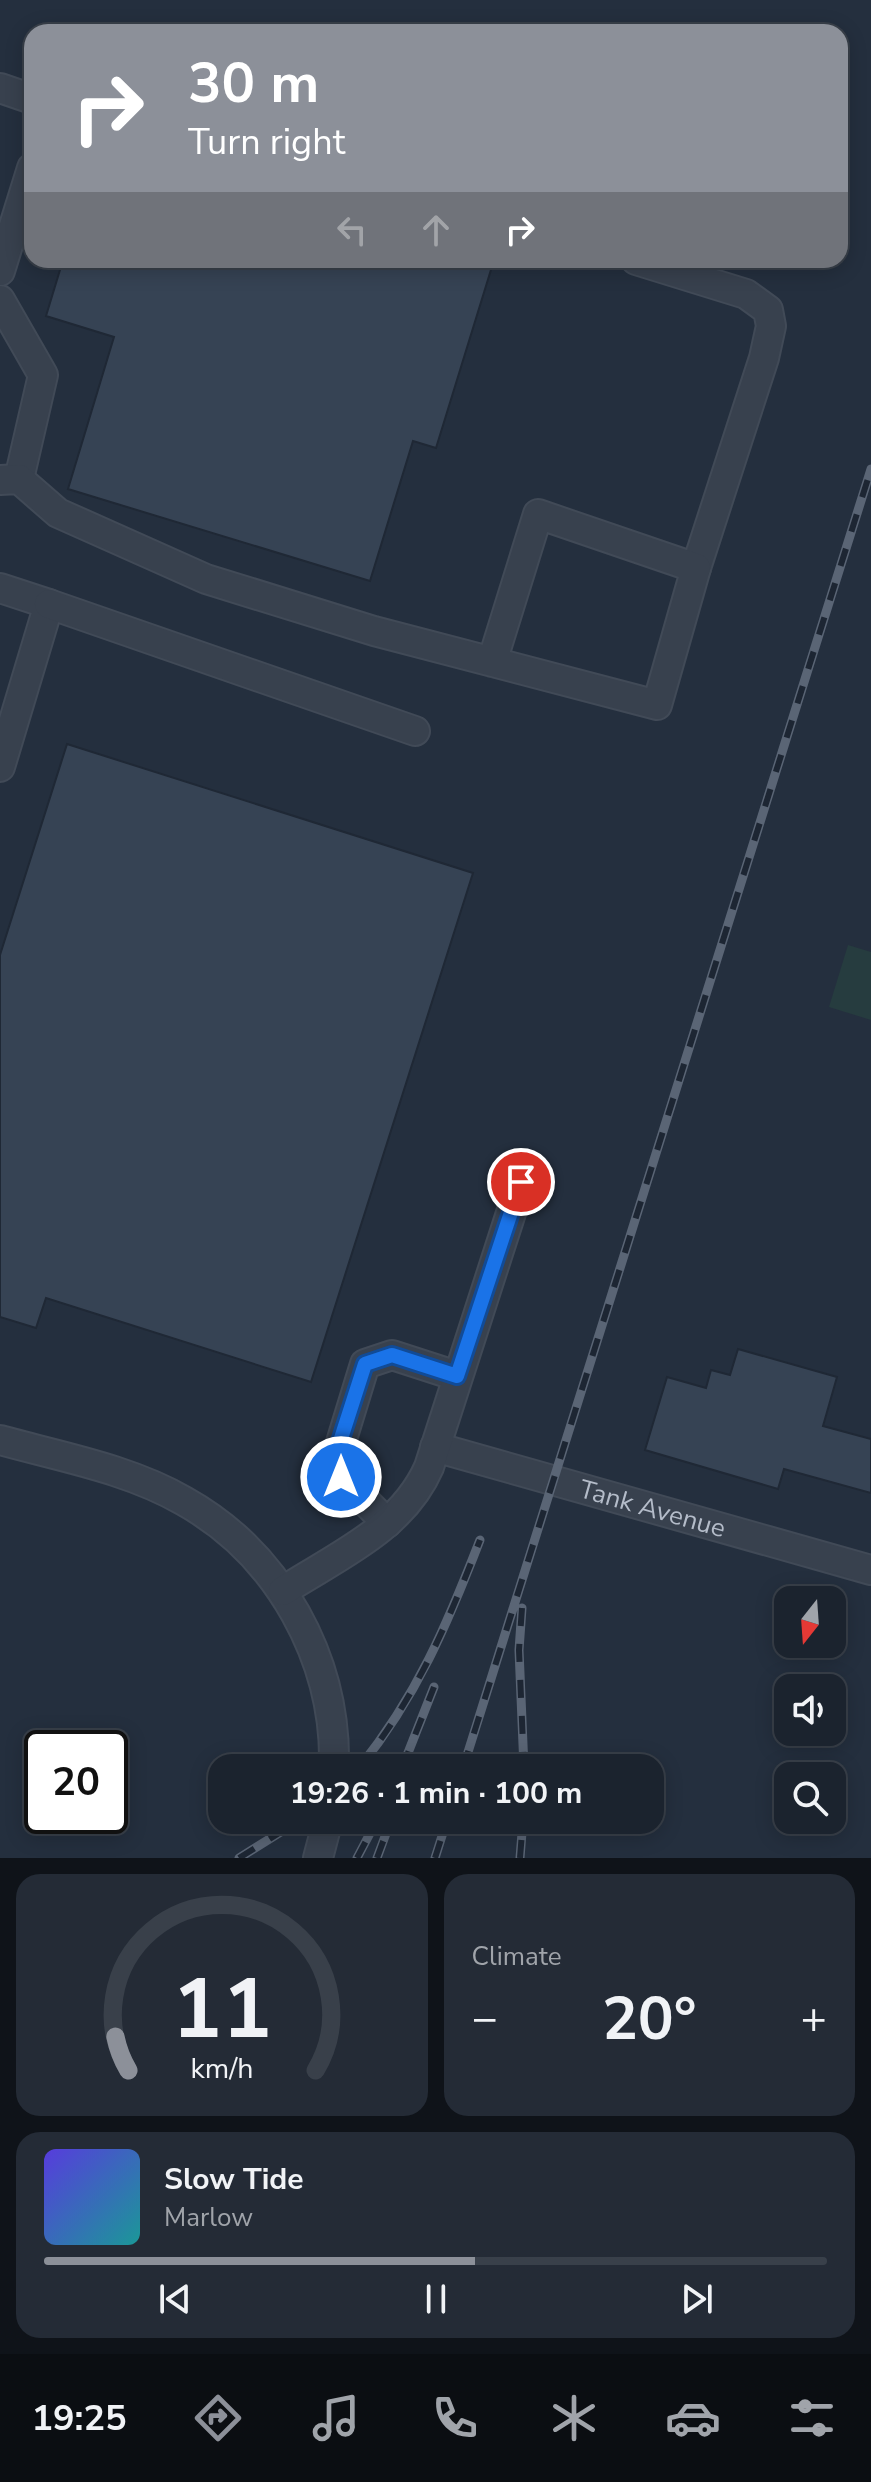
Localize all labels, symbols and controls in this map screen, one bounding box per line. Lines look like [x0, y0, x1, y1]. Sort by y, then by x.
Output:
text: 30 m [188, 45, 319, 122]
icon: right [56, 56, 160, 160]
text: Turn right [188, 118, 345, 167]
icon: left [330, 208, 374, 252]
icon: ahead [414, 208, 458, 252]
icon: right [498, 208, 542, 252]
pin [487, 1148, 555, 1216]
icon: arrive [499, 1160, 543, 1204]
position arrow [299, 1435, 383, 1519]
street label: Tank Avenue [575, 1472, 730, 1546]
north arrow [774, 1586, 846, 1658]
map controls [774, 1586, 846, 1834]
button: sound [774, 1674, 846, 1746]
speed limit sign: 20 [24, 1730, 128, 1834]
button: search [774, 1762, 846, 1834]
text: 19:26 · 1 min · 100 m [290, 1773, 582, 1814]
text: Climate [472, 1939, 562, 1974]
text: 11 [172, 1953, 272, 2066]
text: 20° [602, 1978, 697, 2060]
text: − [472, 1989, 498, 2049]
text: + [801, 1989, 827, 2049]
text: km/h [190, 2049, 253, 2088]
text: Slow Tide [164, 2159, 304, 2200]
text: Marlow [164, 2200, 253, 2235]
icon: previous [153, 2277, 197, 2321]
icon: pause [414, 2277, 458, 2321]
icon: next [675, 2277, 719, 2321]
icon: directions [190, 2390, 246, 2446]
icon: music [308, 2390, 364, 2446]
icon: phone [427, 2390, 483, 2446]
icon: climate [546, 2390, 602, 2446]
icon: car [665, 2390, 721, 2446]
icon: filters [784, 2390, 840, 2446]
text: 19:25 [31, 2394, 127, 2443]

